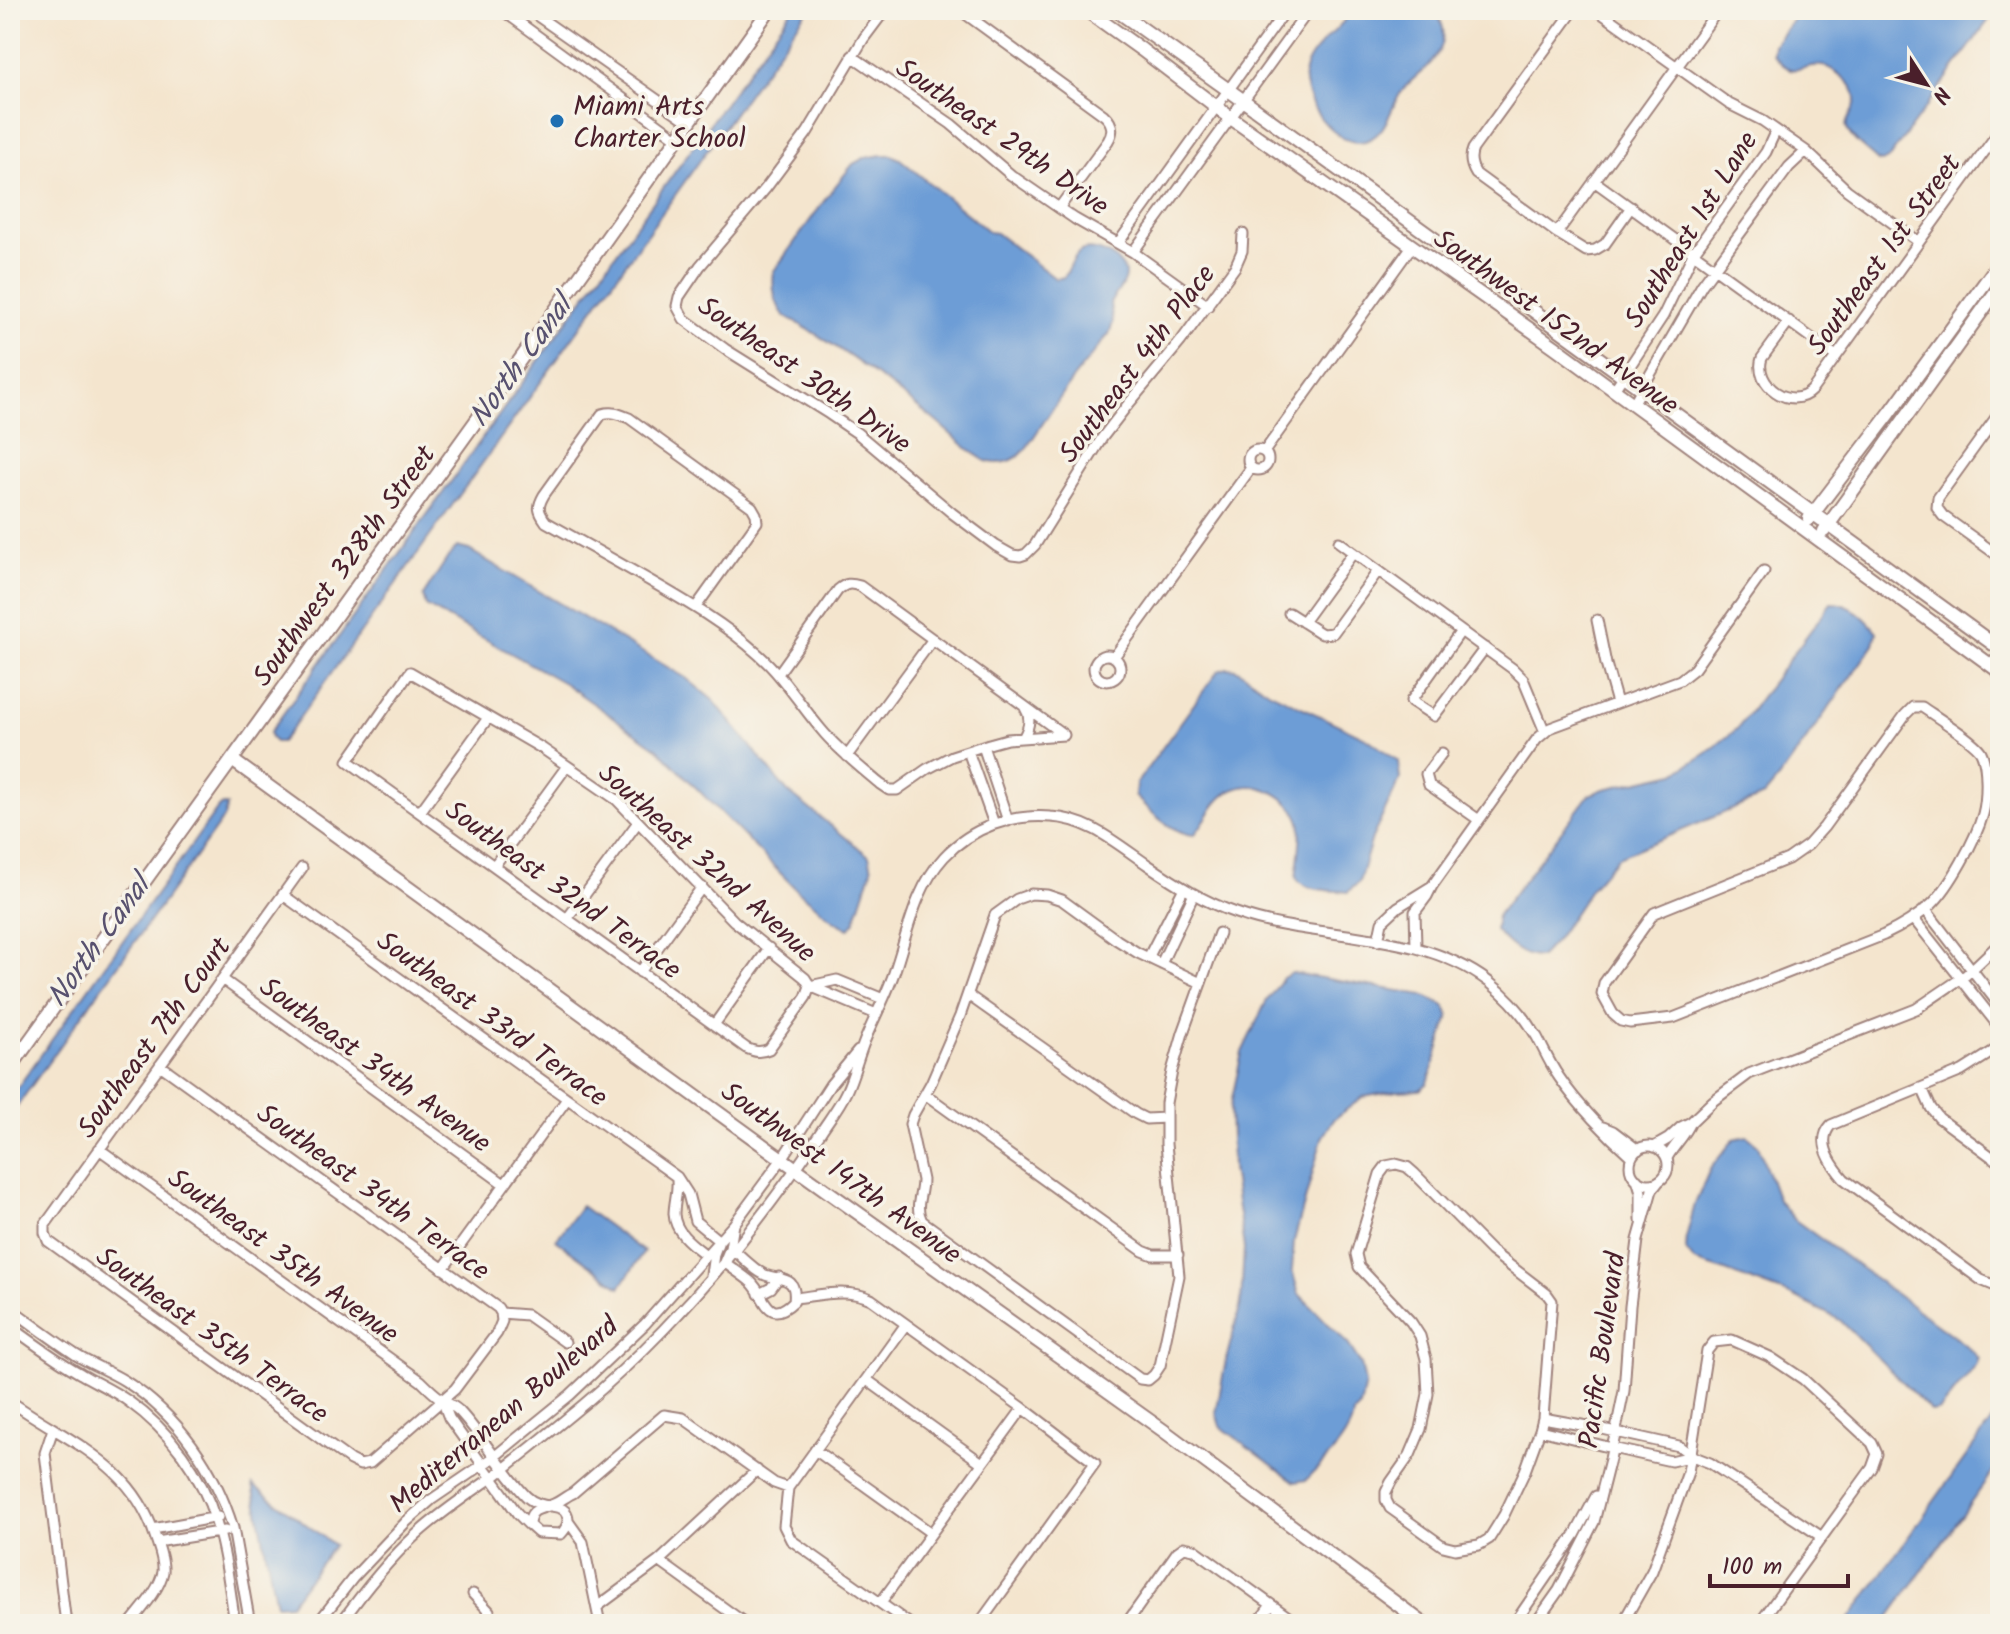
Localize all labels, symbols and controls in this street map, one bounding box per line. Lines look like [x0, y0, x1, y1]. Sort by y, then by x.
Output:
north arrow [1886, 44, 1966, 124]
street label: Southeast 29th Drive [885, 47, 1118, 229]
text: N [1922, 78, 1958, 110]
place label: Miami Arts Charter School [573, 85, 746, 162]
marker: Miami Arts Charter School [548, 112, 566, 130]
street label: Southeast 1st Lane [1613, 123, 1771, 338]
street label: Southeast 1st Street [1796, 144, 1975, 366]
street label: Southwest 152nd Avenue [1423, 218, 1688, 428]
street label: Southeast 4th Place [1048, 255, 1228, 474]
water label: North Canal [457, 282, 589, 438]
street label: Southeast 30th Drive [687, 285, 920, 467]
street label: Southwest 328th Street [242, 435, 449, 697]
street label: Southeast 32nd Avenue [587, 753, 826, 975]
street label: Southeast 32nd Terrace [435, 790, 691, 993]
water label: North Canal [35, 862, 167, 1018]
street label: Southeast 33rd Terrace [366, 920, 617, 1120]
street label: Southeast 7th Court [66, 927, 244, 1149]
street label: Southeast 34th Avenue [249, 966, 500, 1166]
street label: Southwest 147th Avenue [710, 1071, 971, 1277]
street label: Southeast 34th Terrace [246, 1093, 499, 1294]
street label: Southeast 35th Avenue [157, 1157, 408, 1357]
street label: Southeast 35th Terrace [85, 1236, 338, 1436]
street label: Pacific Boulevard [1567, 1248, 1640, 1451]
street label: Mediterranean Boulevard [379, 1305, 630, 1526]
scale bar [1710, 1538, 1848, 1588]
text: 100 m [1722, 1548, 1782, 1587]

